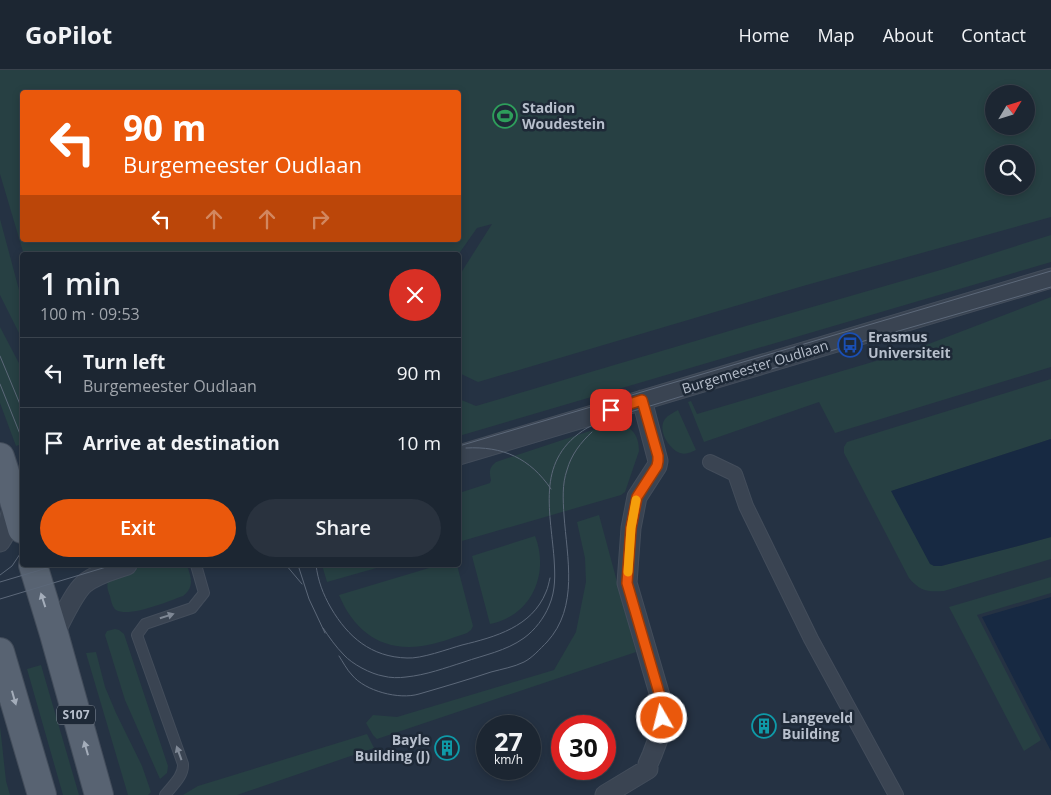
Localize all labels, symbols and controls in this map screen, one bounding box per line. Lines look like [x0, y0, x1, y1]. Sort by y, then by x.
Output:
text: GoPilot [25, 18, 112, 51]
text: Home [739, 23, 789, 47]
text: Map [817, 23, 855, 47]
text: About [883, 23, 933, 47]
text: Contact [961, 23, 1026, 47]
north arrow [985, 85, 1035, 135]
map controls [985, 85, 1035, 195]
place label: Stadion Woudestein [522, 98, 605, 133]
sports icon: Stadion Woudestein [492, 103, 518, 129]
text: 90 m [123, 104, 206, 151]
icon: left [40, 110, 105, 175]
button: search [985, 145, 1035, 195]
text: Burgemeester Oudlaan [123, 149, 362, 179]
icon: left [147, 205, 175, 233]
icon: ahead [200, 205, 228, 233]
icon: ahead [253, 205, 281, 233]
icon: right [306, 205, 334, 233]
text: 1 min [40, 263, 121, 304]
button: close [389, 269, 441, 321]
text: 100 m · 09:53 [40, 303, 140, 325]
place label: Erasmus Universiteit [868, 327, 951, 362]
bus stop icon: Erasmus Universiteit [837, 332, 863, 358]
street label: Burgemeester Oudlaan [679, 335, 830, 398]
text: Turn left [83, 349, 165, 375]
icon: left [40, 359, 68, 387]
text: 90 m [397, 360, 441, 386]
text: Burgemeester Oudlaan [83, 375, 257, 397]
pin [590, 389, 632, 431]
icon: arrive [597, 396, 625, 424]
icon: arrive [40, 429, 68, 457]
text: Arrive at destination [83, 430, 280, 456]
text: 10 m [397, 430, 441, 456]
button: Exit [40, 499, 236, 557]
button: Share [246, 499, 441, 557]
one-way arrow [39, 592, 47, 607]
one-way arrow [160, 612, 175, 620]
one-way arrow [10, 691, 18, 706]
position arrow [635, 691, 687, 743]
road number: S107 [57, 706, 95, 724]
place label: Langeveld Building [782, 708, 853, 743]
building icon: Langeveld Building [751, 713, 777, 739]
speed limit sign: 30 [551, 715, 616, 780]
text: 27 [494, 724, 523, 758]
place label: Bayle Building (J) [355, 730, 430, 765]
building icon: Bayle Building (J) [434, 735, 460, 761]
one-way arrow [81, 740, 89, 755]
one-way arrow [175, 745, 183, 760]
text: km/h [494, 751, 523, 768]

